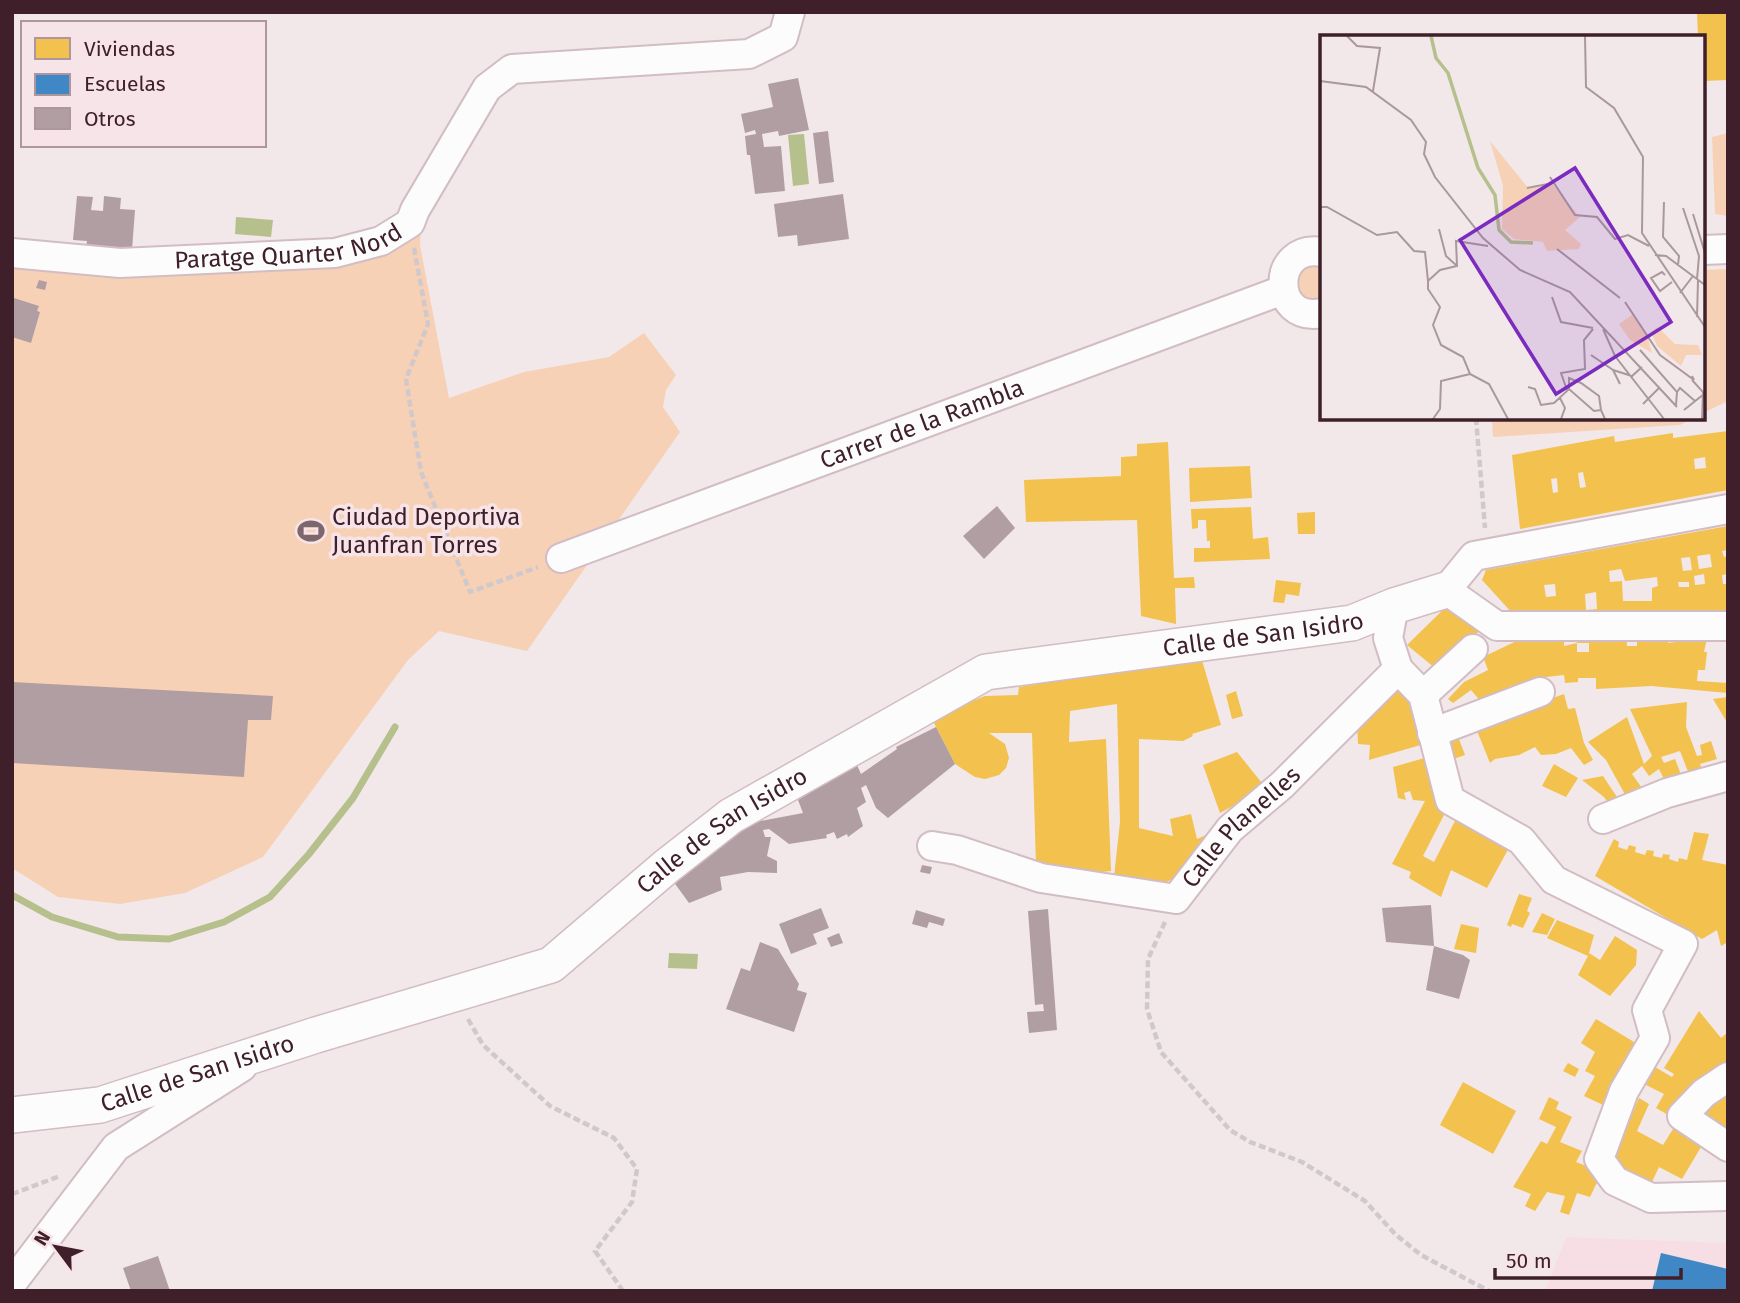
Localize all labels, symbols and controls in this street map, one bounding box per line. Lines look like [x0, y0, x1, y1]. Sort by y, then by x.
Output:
legend [21, 21, 266, 147]
inset map [1320, 35, 1705, 420]
text: Viviendas [84, 36, 175, 62]
text: Escuelas [84, 71, 166, 97]
text: Otros [84, 106, 136, 132]
street label: Paratge Quarter Nord [174, 218, 407, 274]
street label: Carrer de la Rambla [816, 373, 1028, 475]
place label: Ciudad Deportiva Juanfran Torres [332, 503, 520, 559]
sports icon: Ciudad Deportiva Juanfran Torres [296, 516, 326, 546]
street label: Calle de San Isidro [1161, 606, 1368, 662]
street label: Calle Planelles [1176, 761, 1306, 893]
street label: Calle de San Isidro [631, 762, 812, 900]
street label: Calle de San Isidro [97, 1029, 298, 1118]
north arrow [21, 1212, 91, 1282]
text: N [29, 1227, 55, 1250]
scale bar [1495, 1236, 1680, 1280]
text: 50 m [1506, 1248, 1552, 1274]

